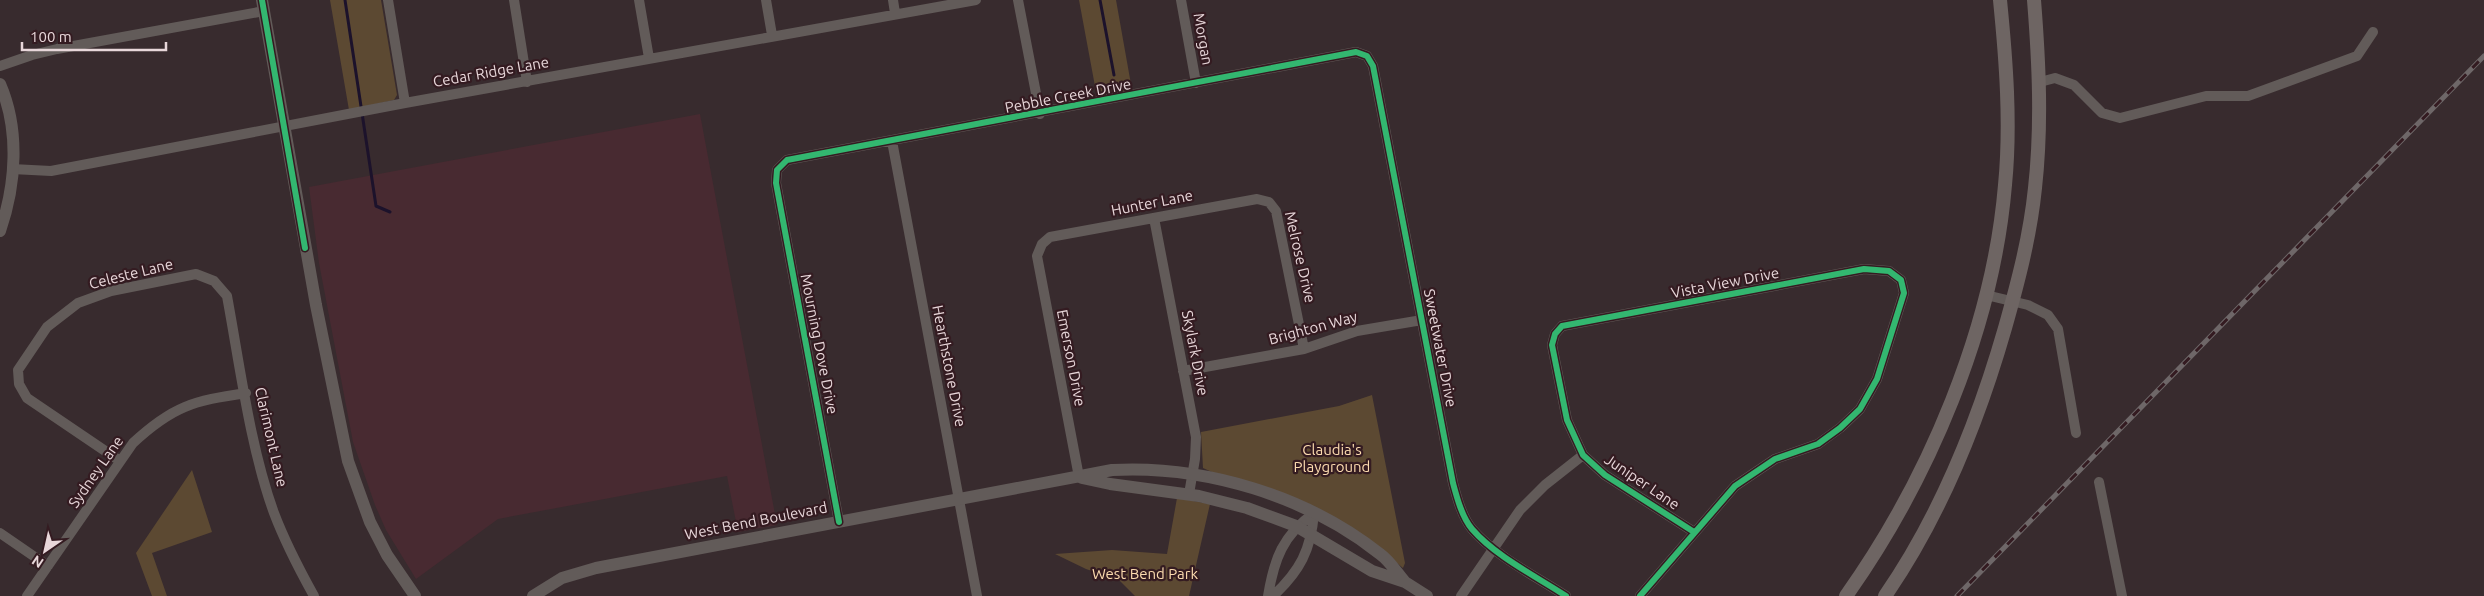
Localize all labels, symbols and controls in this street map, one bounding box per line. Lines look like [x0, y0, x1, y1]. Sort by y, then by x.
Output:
street label: Morgan [1191, 12, 1216, 66]
scale bar [22, 20, 166, 52]
text: 100 m [30, 28, 72, 45]
street label: Cedar Ridge Lane [432, 53, 550, 90]
street label: Pebble Creek Drive [1003, 75, 1132, 116]
street label: Hunter Lane [1110, 186, 1194, 219]
street label: Melrose Drive [1282, 209, 1319, 304]
street label: Celeste Lane [87, 255, 175, 292]
street label: Vista View Drive [1669, 264, 1780, 301]
street label: Mourning Dove Drive [798, 272, 841, 416]
street label: Sweetwater Drive [1421, 287, 1460, 408]
street label: Hearthstone Drive [929, 304, 970, 428]
street label: Emerson Drive [1054, 308, 1089, 408]
street label: Brighton Way [1267, 308, 1359, 348]
street label: Skylark Drive [1179, 309, 1212, 397]
street label: Clarimont Lane [252, 385, 291, 489]
street label: Sydney Lane [65, 433, 126, 511]
park label: Claudia's Playground [1294, 441, 1370, 475]
street label: Juniper Lane [1602, 450, 1683, 513]
street label: West Bend Boulevard [683, 498, 829, 543]
north arrow [20, 526, 70, 576]
text: N [29, 552, 47, 571]
park label: West Bend Park [1092, 565, 1199, 582]

